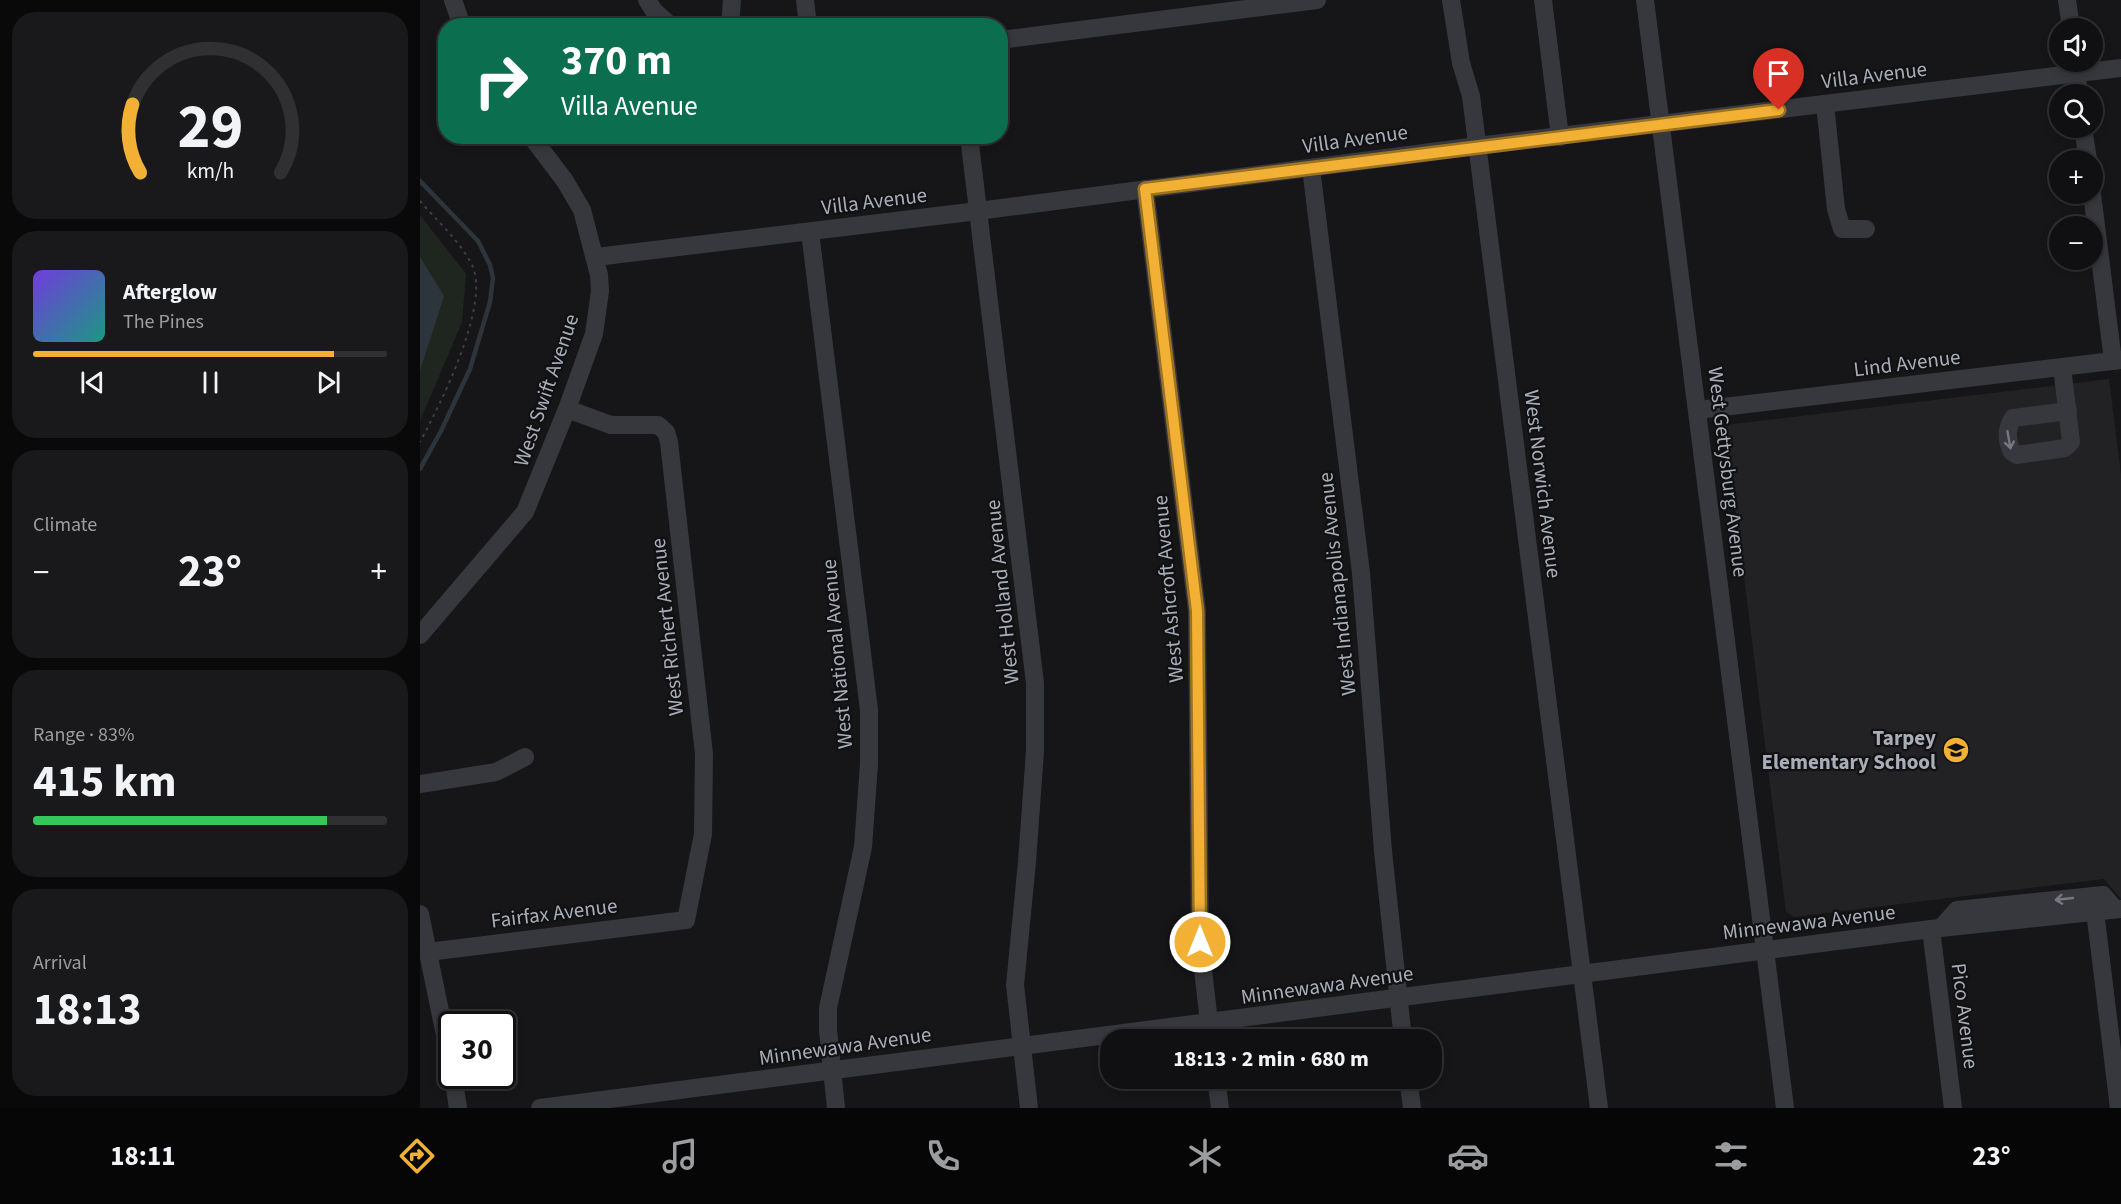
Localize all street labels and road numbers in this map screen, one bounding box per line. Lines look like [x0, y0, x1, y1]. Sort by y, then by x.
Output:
street label: Villa Avenue [1819, 54, 1929, 96]
street label: Villa Avenue [1300, 117, 1410, 161]
street label: Villa Avenue [819, 180, 929, 222]
street label: West Swift Avenue [506, 310, 586, 470]
street label: Lind Avenue [1852, 342, 1962, 384]
street label: West Gettysburg Avenue [1700, 365, 1756, 579]
street label: West Norwich Avenue [1517, 388, 1569, 580]
street label: West Indianapolis Avenue [1310, 471, 1364, 697]
street label: West Ashcroft Avenue [1145, 494, 1191, 684]
street label: West Holland Avenue [977, 498, 1027, 686]
street label: West Richert Avenue [643, 537, 691, 717]
street label: West National Avenue [814, 558, 860, 750]
street label: Fairfax Avenue [489, 890, 619, 936]
street label: Minnewawa Avenue [1721, 897, 1897, 947]
street label: Minnewawa Avenue [1239, 958, 1415, 1012]
street label: Pico Avenue [1944, 961, 1986, 1071]
street label: Minnewawa Avenue [757, 1019, 933, 1073]

